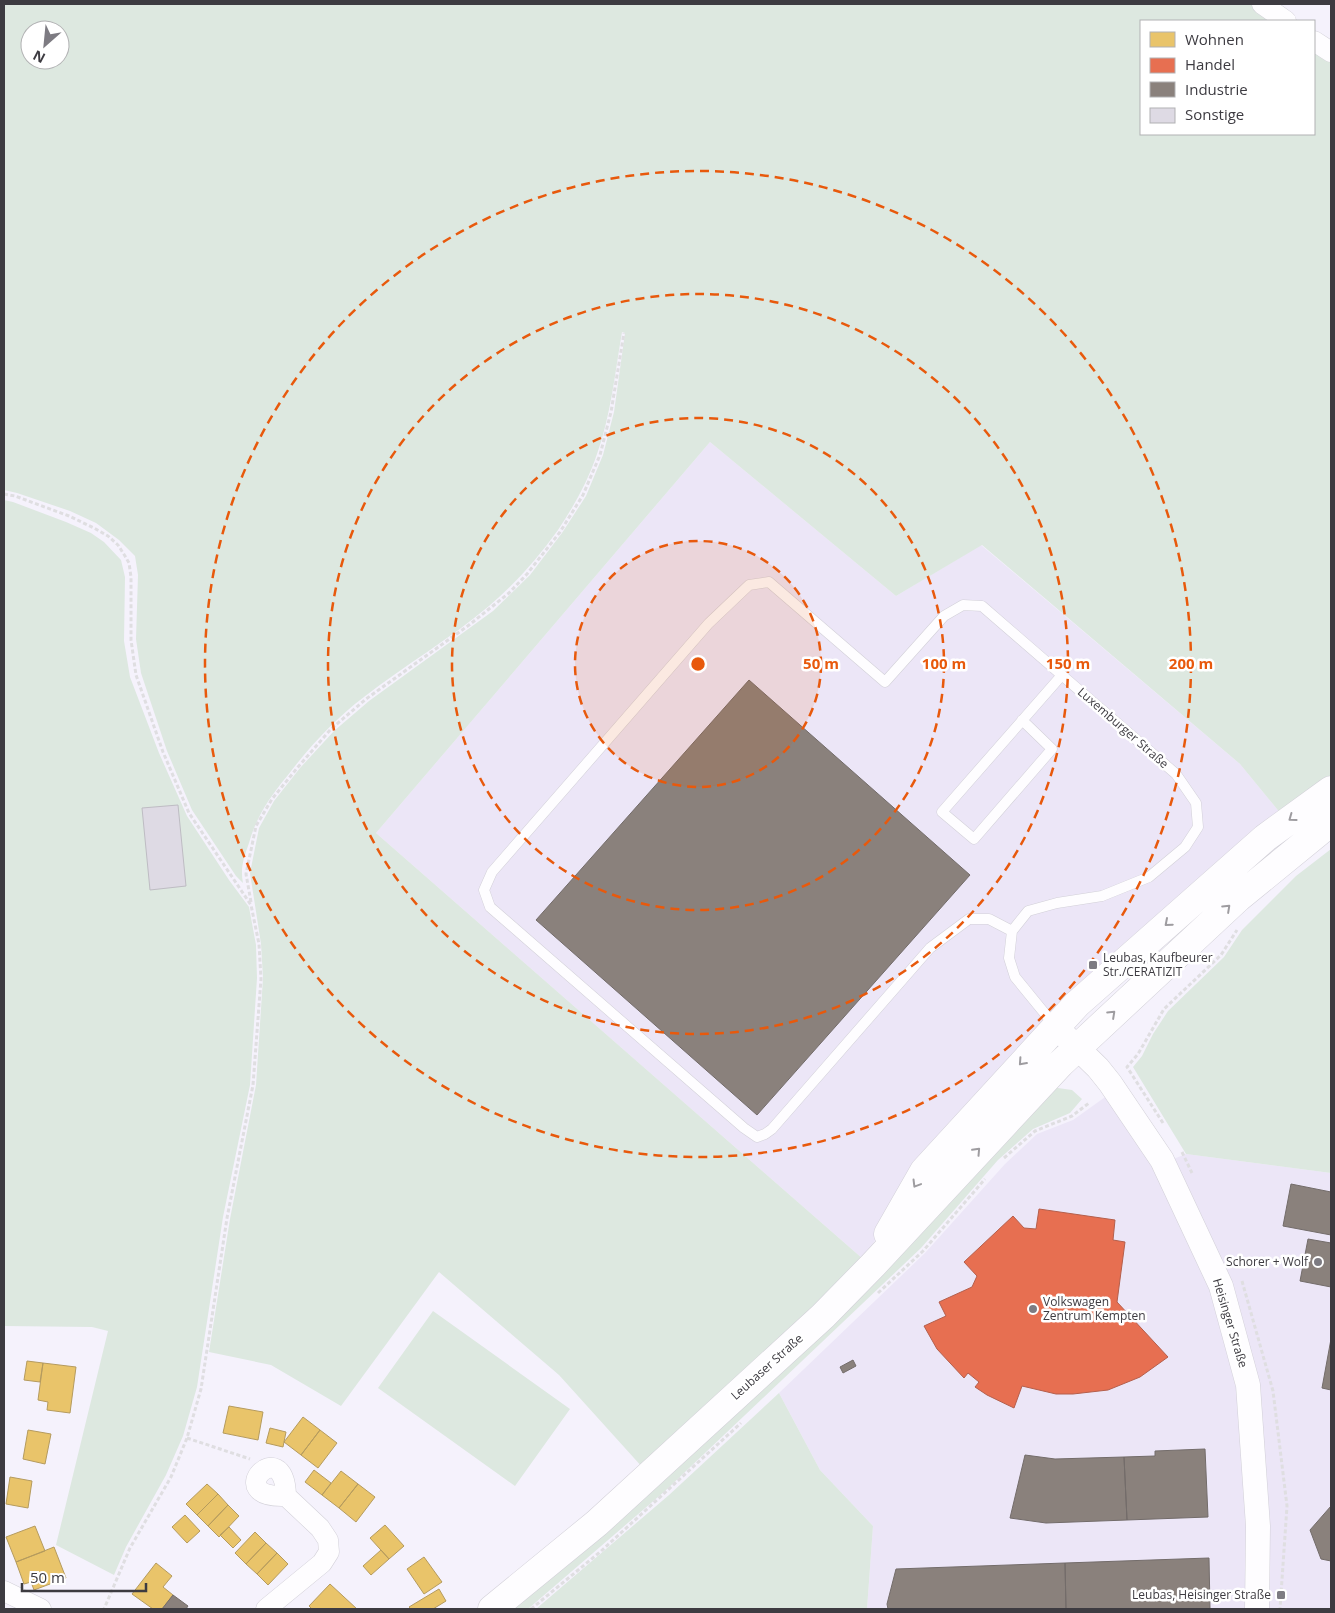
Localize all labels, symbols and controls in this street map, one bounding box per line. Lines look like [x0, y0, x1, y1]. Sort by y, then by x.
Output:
north arrow [20, 20, 70, 70]
legend [1140, 20, 1315, 135]
text: Wohnen [1185, 29, 1244, 49]
text: N [29, 46, 48, 68]
text: Handel [1185, 54, 1235, 74]
text: Industrie [1185, 79, 1248, 99]
text: Sonstige [1185, 104, 1244, 124]
text: 50 m [803, 653, 839, 673]
text: 100 m [922, 653, 966, 673]
text: 150 m [1046, 653, 1090, 673]
text: 200 m [1169, 653, 1213, 673]
centre of rings [689, 655, 707, 673]
street label: Luxemburger Straße [1074, 683, 1173, 772]
one-way arrow [1289, 813, 1298, 821]
one-way arrow [1222, 905, 1231, 914]
one-way arrow [1165, 918, 1174, 927]
place label: Leubas, Kaufbeurer Str./CERATIZIT [1103, 949, 1213, 980]
marker: Leubas, Kaufbeurer Str./CERATIZIT [1087, 959, 1099, 971]
one-way arrow [1107, 1011, 1116, 1020]
one-way arrow [1019, 1056, 1028, 1065]
one-way arrow [971, 1148, 980, 1157]
one-way arrow [912, 1179, 922, 1188]
place label: Schorer + Wolf [1226, 1253, 1309, 1270]
marker: Schorer + Wolf [1312, 1256, 1324, 1268]
street label: Heisinger Straße [1209, 1276, 1252, 1370]
place label: Volkswagen Zentrum Kempten [1043, 1293, 1146, 1324]
marker: Volkswagen Zentrum Kempten [1027, 1303, 1039, 1315]
street label: Leubaser Straße [727, 1330, 807, 1404]
scale bar [22, 1560, 146, 1592]
text: 50 m [30, 1567, 65, 1587]
place label: Leubas, Heisinger Straße [1132, 1586, 1271, 1603]
marker: Leubas, Heisinger Straße [1275, 1589, 1287, 1601]

